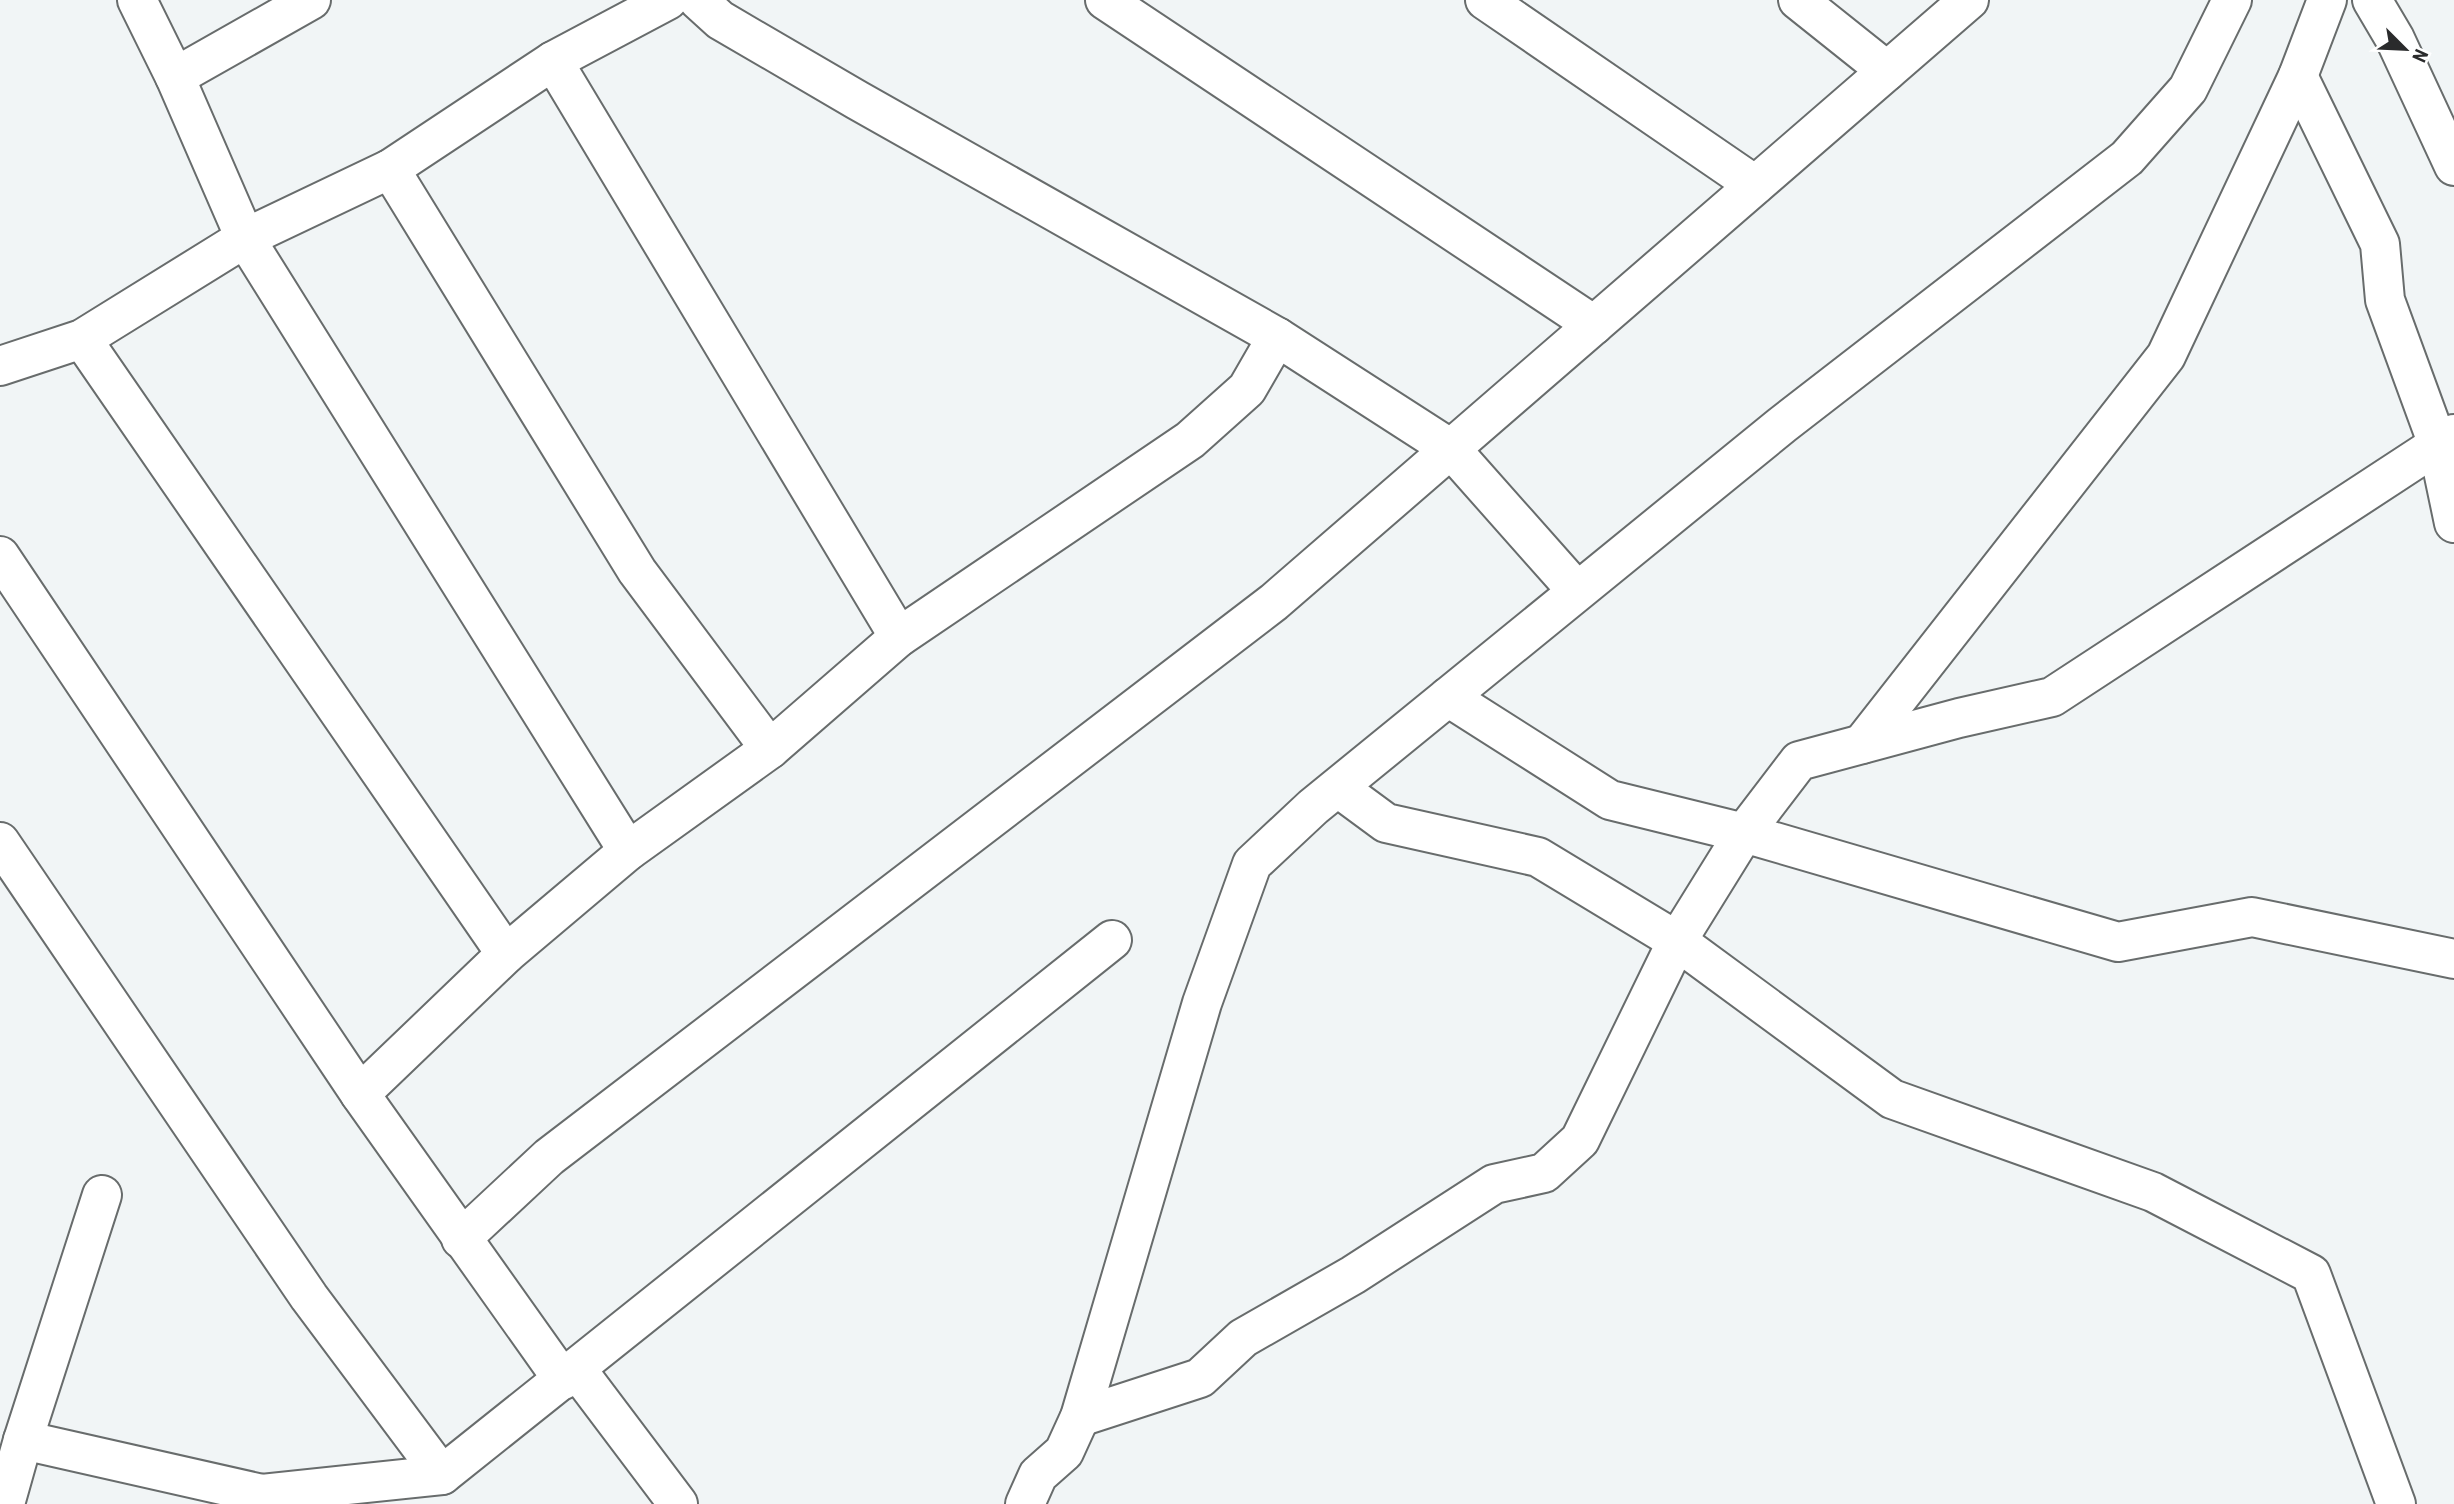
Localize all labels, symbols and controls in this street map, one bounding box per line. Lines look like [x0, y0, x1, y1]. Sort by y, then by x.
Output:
north arrow [2370, 14, 2440, 84]
text: N [2407, 46, 2433, 66]

